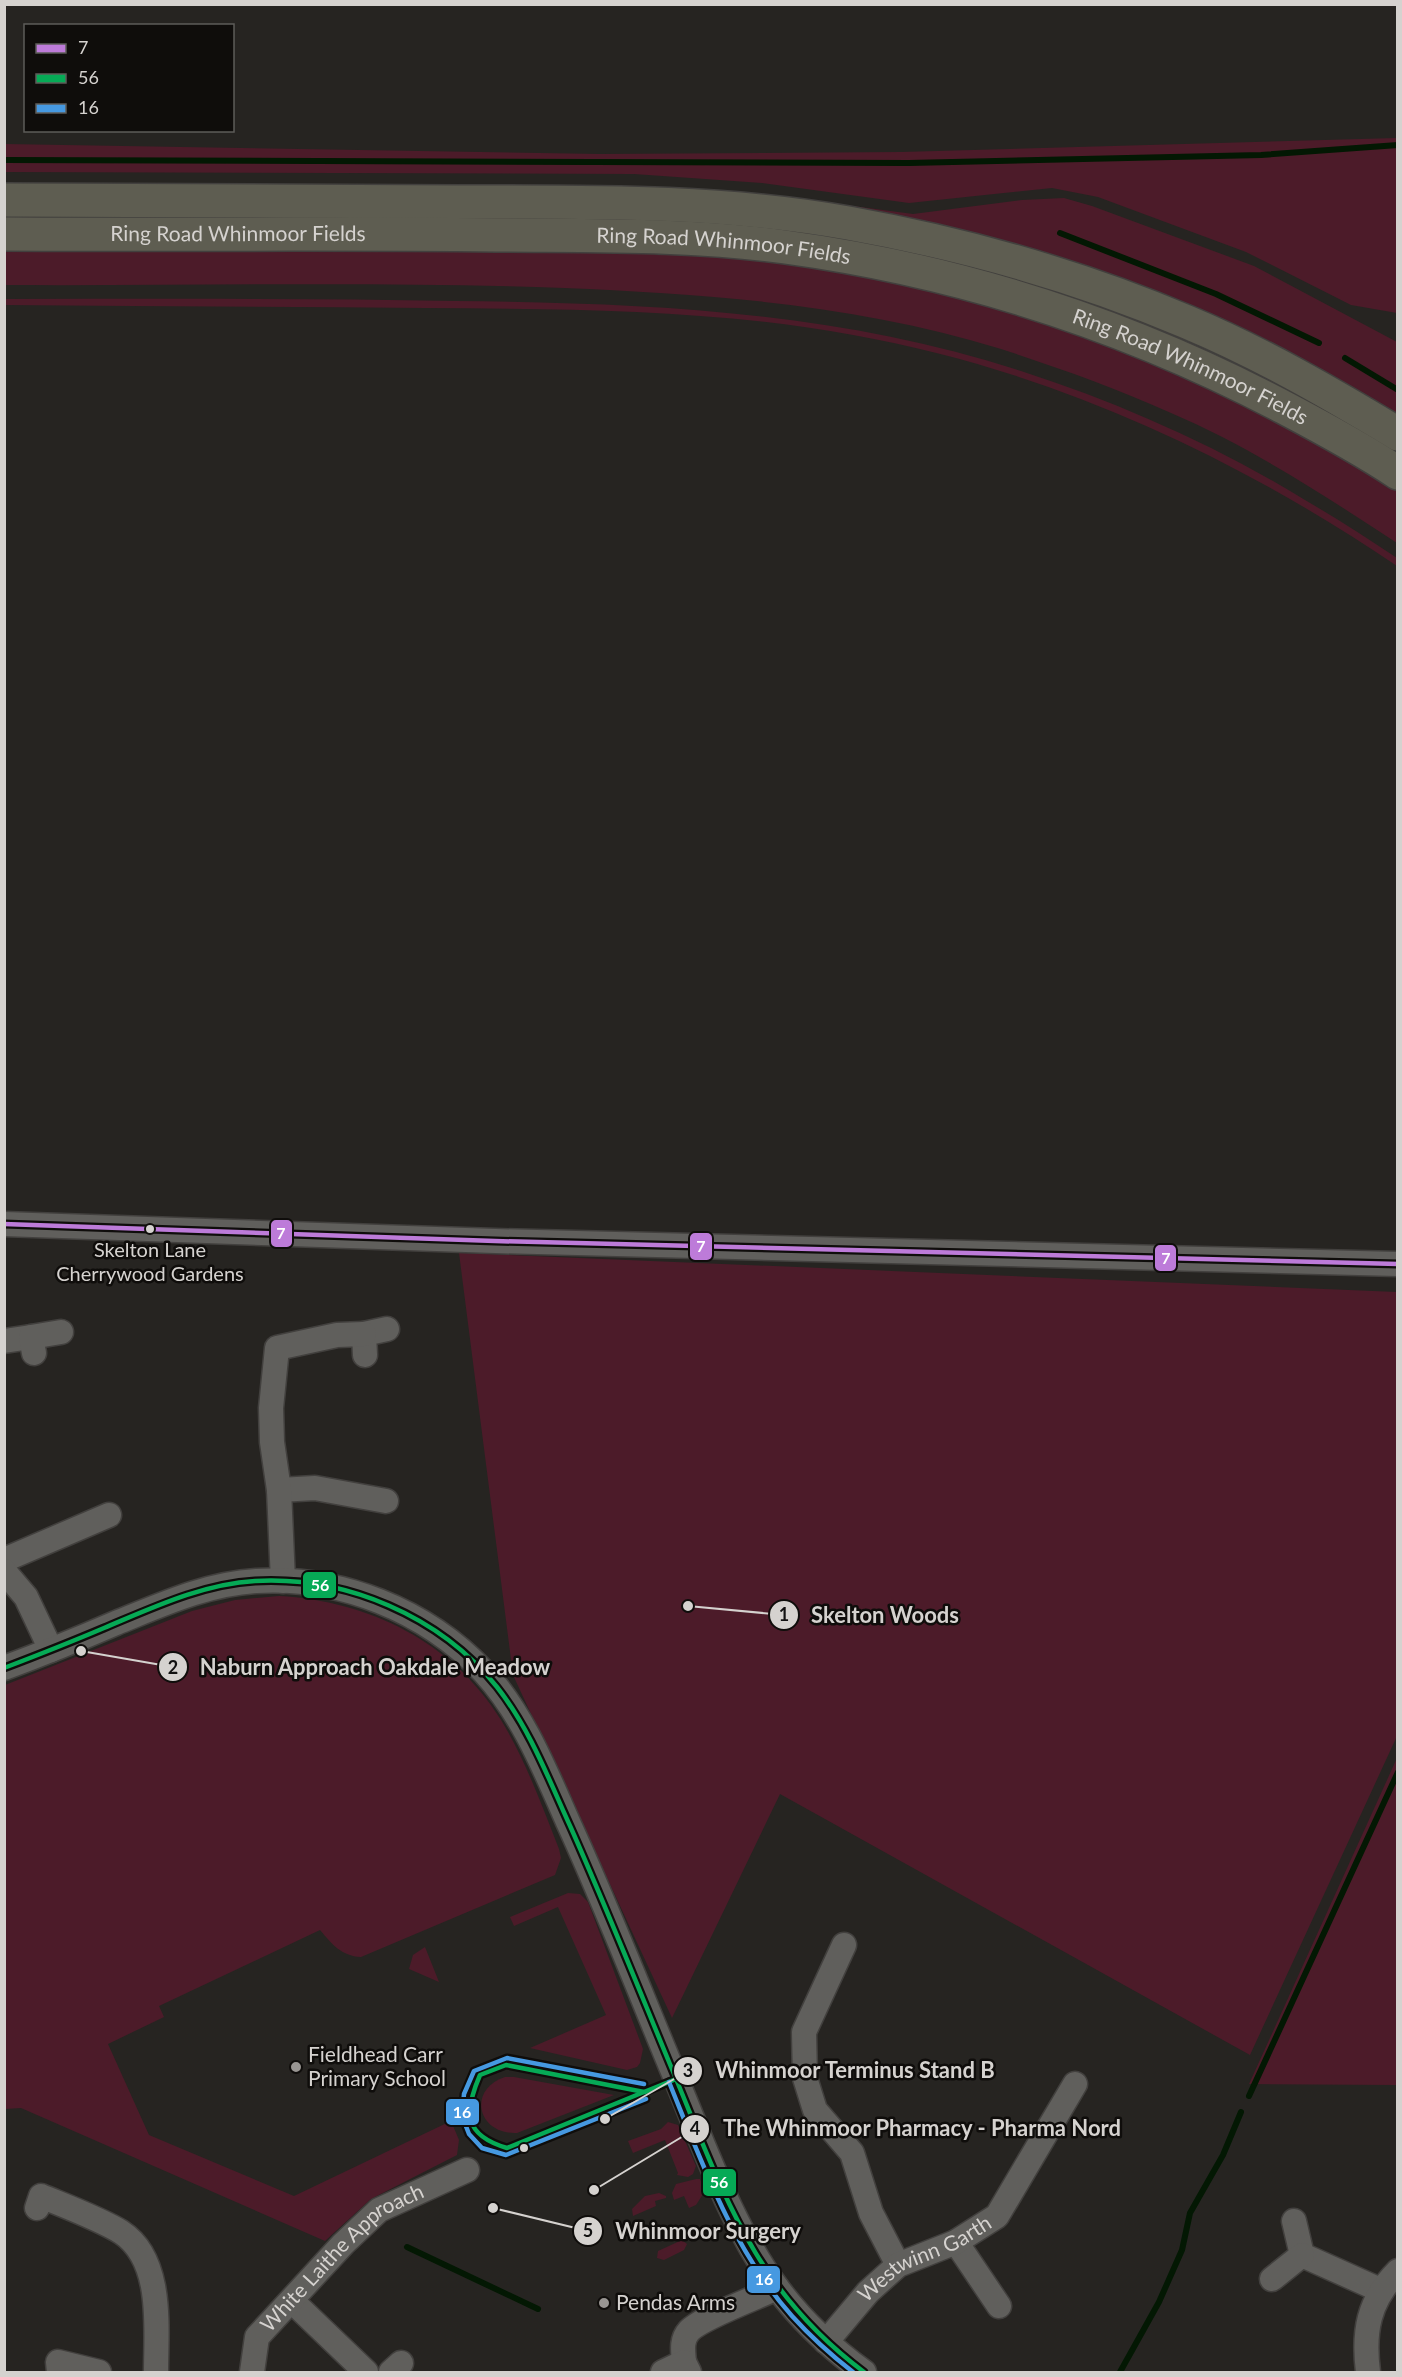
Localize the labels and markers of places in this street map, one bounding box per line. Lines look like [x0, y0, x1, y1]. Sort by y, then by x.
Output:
marker: Skelton Lane Cherrywood Gardens [144, 1223, 156, 1235]
place label: Skelton Lane Cherrywood Gardens [56, 1237, 244, 1285]
callout: Skelton Woods [769, 1595, 971, 1635]
callout: Naburn Approach Oakdale Meadow [158, 1647, 563, 1687]
place label: Fieldhead Carr Primary School [308, 2041, 446, 2090]
callout: Whinmoor Terminus Stand B [673, 2051, 1007, 2091]
marker: Fieldhead Carr Primary School [289, 2060, 303, 2074]
callout: The Whinmoor Pharmacy - Pharma Nord [680, 2109, 1133, 2149]
unlabelled marker [518, 2142, 530, 2154]
callout: Whinmoor Surgery [573, 2211, 813, 2251]
place label: Pendas Arms [616, 2289, 735, 2314]
marker: Pendas Arms [597, 2296, 611, 2310]

